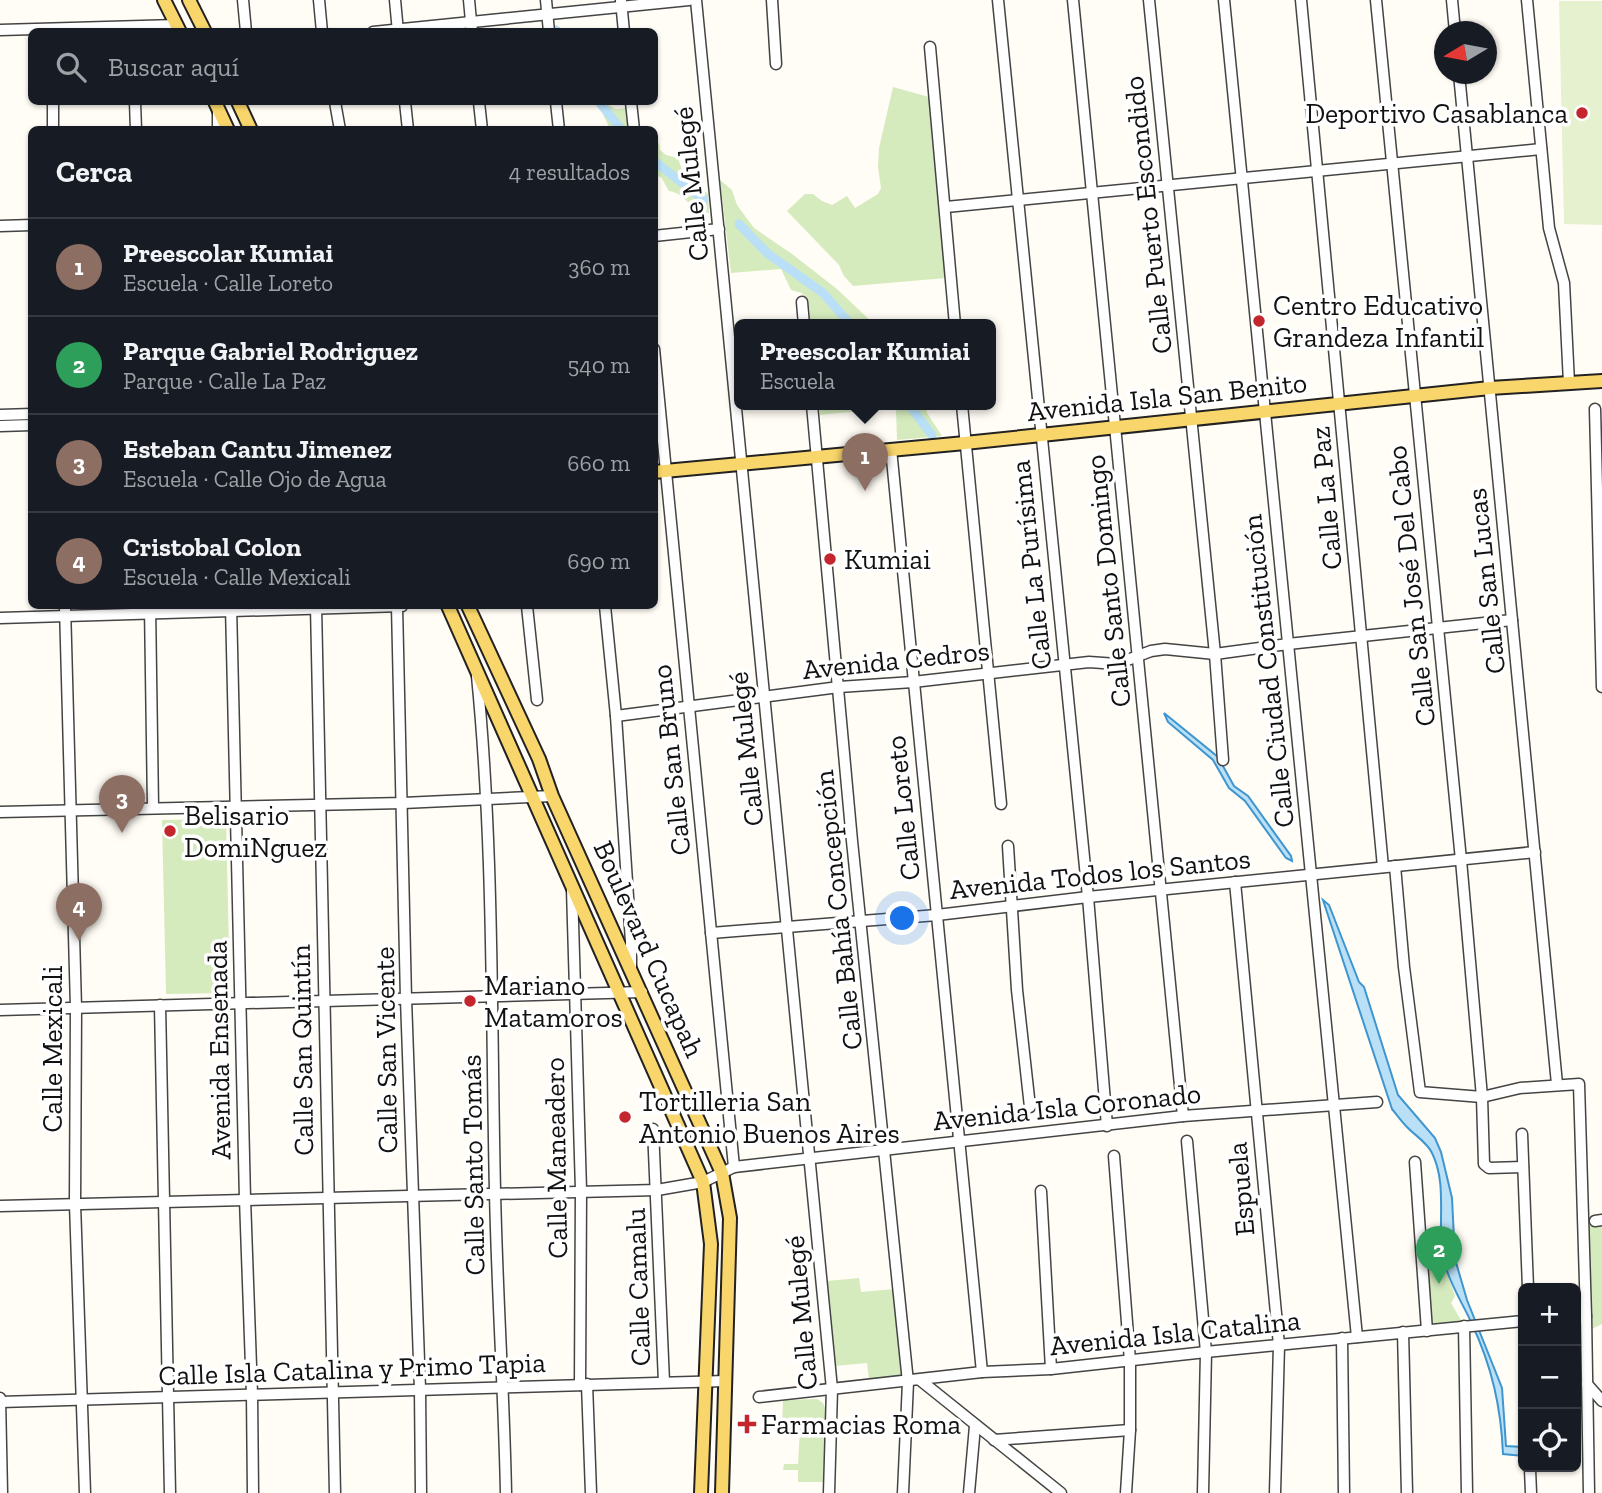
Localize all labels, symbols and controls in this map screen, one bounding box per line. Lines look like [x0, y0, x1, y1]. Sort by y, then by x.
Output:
north arrow [1434, 21, 1497, 84]
search box [28, 28, 658, 105]
icon: search [52, 48, 90, 86]
text: Buscar aquí [108, 51, 239, 83]
street label: Calle Puerto Escondido [1117, 75, 1179, 355]
place label: Deportivo Casablanca [1305, 97, 1568, 130]
street label: Calle Mulegé [666, 105, 716, 263]
marker: Deportivo Casablanca [1574, 105, 1590, 121]
text: Cerca [56, 154, 132, 190]
text: 4 resultados [509, 158, 630, 186]
text: Preescolar Kumiai [123, 237, 333, 269]
text: 1 [74, 253, 84, 281]
text: 360 m [568, 253, 630, 281]
text: Escuela · Calle Loreto [123, 269, 333, 297]
place label: Centro Educativo Grandeza Infantil [1273, 289, 1484, 354]
marker: Centro Educativo Grandeza Infantil [1251, 313, 1267, 329]
popup [734, 319, 996, 410]
text: Parque Gabriel Rodriguez [123, 335, 418, 367]
text: Preescolar Kumiai [760, 335, 970, 367]
text: 2 [73, 351, 85, 379]
text: 540 m [568, 351, 630, 379]
street label: Avenida Isla San Benito [1026, 366, 1308, 428]
text: Parque · Calle La Paz [123, 367, 326, 395]
text: Escuela [760, 367, 835, 395]
street label: Calle La Paz [1303, 425, 1349, 571]
text: Esteban Cantu Jimenez [123, 433, 392, 465]
pin: 1 [842, 433, 888, 491]
street label: Calle San José Del Cabo [1380, 444, 1442, 728]
text: 3 [73, 449, 85, 477]
text: 660 m [567, 449, 630, 477]
street label: Calle Santo Domingo [1078, 453, 1138, 709]
street label: Calle La Purísima [1004, 458, 1058, 671]
text: Escuela · Calle Ojo de Agua [123, 465, 387, 493]
street label: Calle San Lucas [1460, 487, 1512, 675]
street label: Calle Ciudad Constitución [1235, 513, 1301, 829]
text: Cristobal Colon [123, 531, 301, 563]
place label: Kumiai [844, 543, 931, 576]
text: 4 [72, 547, 86, 575]
text: 690 m [567, 547, 630, 575]
marker: Kumiai [822, 551, 838, 567]
text: Escuela · Calle Mexicali [123, 563, 351, 591]
street label: Avenida Cedros [801, 634, 991, 686]
street label: Calle San Bruno [645, 663, 697, 857]
street label: Calle Mulegé [721, 670, 771, 828]
street label: Calle Loreto [879, 734, 927, 882]
street label: Calle Bahía Concepción [807, 769, 869, 1051]
pin: 3 [99, 775, 145, 833]
place label: Belisario DomiNguez [184, 799, 327, 864]
marker: Belisario DomiNguez [162, 823, 178, 839]
street label: Boulevard Cucapah [586, 836, 712, 1063]
street label: Avenida Todos los Santos [948, 842, 1252, 906]
pin: 4 [56, 883, 102, 941]
your location [885, 901, 919, 935]
street label: Avenida Ensenada [201, 940, 237, 1160]
street label: Calle San Quintín [284, 944, 320, 1156]
street label: Calle San Vicente [368, 946, 404, 1154]
street label: Calle Mexicali [36, 965, 69, 1132]
place label: Mariano Matamoros [484, 969, 623, 1034]
marker: Mariano Matamoros [462, 993, 478, 1009]
street label: Calle Santo Tomás [455, 1054, 491, 1276]
street label: Calle Maneadero [538, 1057, 574, 1259]
street label: Avenida Isla Coronado [931, 1077, 1203, 1137]
place label: Tortilleria San Antonio Buenos Aires [639, 1085, 900, 1150]
marker: Tortilleria San Antonio Buenos Aires [617, 1109, 633, 1125]
street label: Espuela [1220, 1140, 1262, 1237]
street label: Calle Camalu [619, 1207, 657, 1367]
pin: 2 [1416, 1226, 1462, 1284]
street label: Calle Mulegé [778, 1234, 824, 1392]
map controls [1518, 1283, 1581, 1472]
button: + [1518, 1283, 1581, 1346]
street label: Avenida Isla Catalina [1048, 1303, 1302, 1363]
street label: Calle Isla Catalina y Primo Tapia [158, 1346, 547, 1392]
button: − [1518, 1346, 1581, 1409]
place label: Farmacias Roma [761, 1408, 962, 1441]
button: locate [1518, 1409, 1581, 1472]
marker: Farmacias Roma [739, 1416, 755, 1432]

